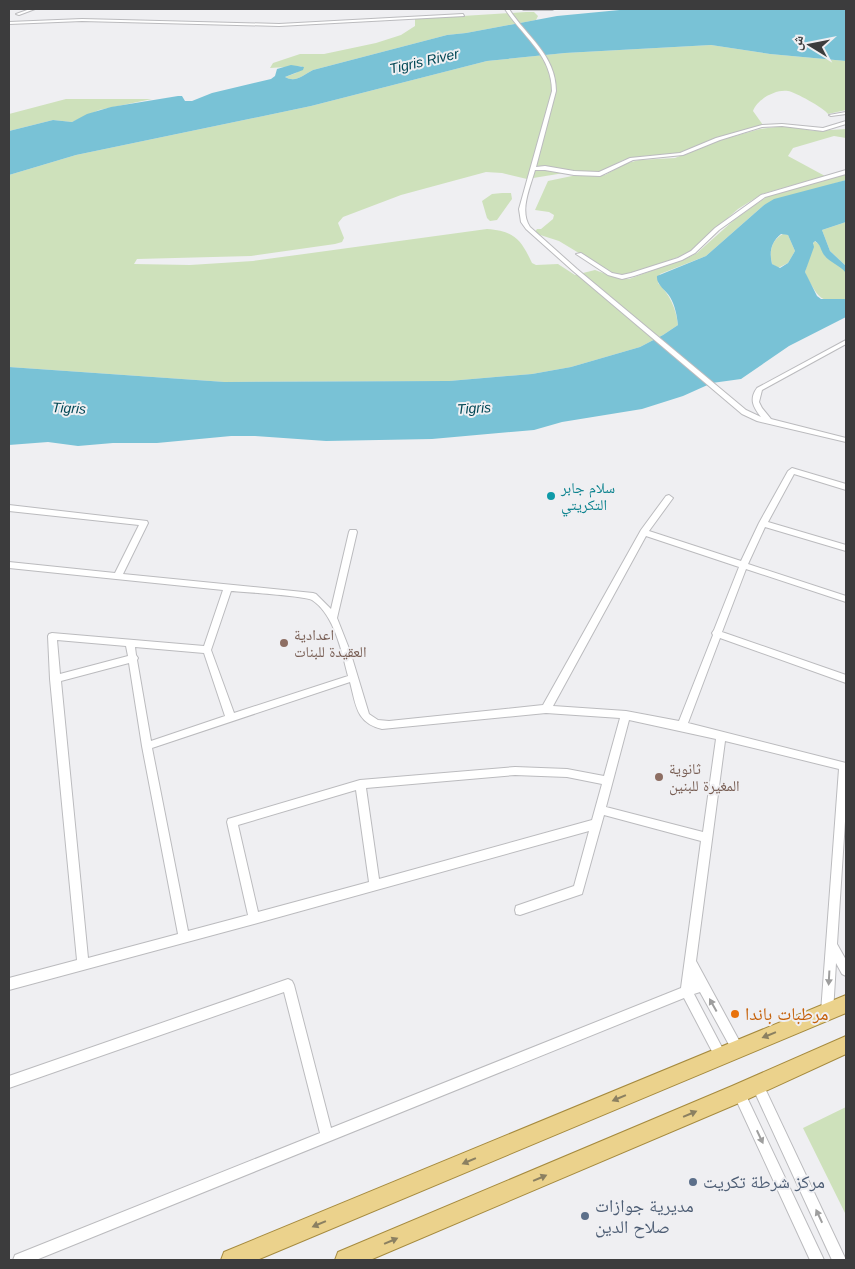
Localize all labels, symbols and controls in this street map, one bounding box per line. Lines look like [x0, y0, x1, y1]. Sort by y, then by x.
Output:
north arrow [785, 20, 835, 70]
text: ش [788, 34, 807, 52]
water label: Tigris River [388, 45, 462, 77]
water label: Tigris [52, 399, 86, 417]
water label: Tigris [457, 399, 491, 417]
place label: سلام جابر التكريتي [560, 479, 615, 516]
marker: سلام جابر التكريتي [545, 490, 557, 502]
place label: اعدادية العقيدة للبنات [294, 626, 367, 660]
marker: اعدادية العقيدة للبنات [278, 637, 290, 649]
place label: ثانوية المغيرة للبنين [669, 760, 740, 796]
marker: ثانوية المغيرة للبنين [653, 771, 665, 783]
one-way arrow [824, 971, 832, 987]
one-way arrow [709, 998, 717, 1013]
place label: مرطبات باندا [745, 1004, 828, 1025]
marker: مرطبات باندا [729, 1008, 741, 1020]
one-way arrow [762, 1032, 776, 1040]
one-way arrow [611, 1094, 626, 1102]
one-way arrow [683, 1110, 697, 1118]
one-way arrow [755, 1130, 764, 1145]
one-way arrow [462, 1157, 476, 1165]
place label: مركز شرطة تكريت [703, 1172, 825, 1192]
one-way arrow [533, 1174, 547, 1182]
marker: مركز شرطة تكريت [687, 1176, 699, 1188]
place label: مديرية جوازات صلاح الدين [595, 1196, 694, 1239]
one-way arrow [814, 1209, 822, 1223]
marker: مديرية جوازات صلاح الدين [579, 1210, 591, 1222]
one-way arrow [312, 1220, 326, 1228]
one-way arrow [383, 1237, 398, 1245]

